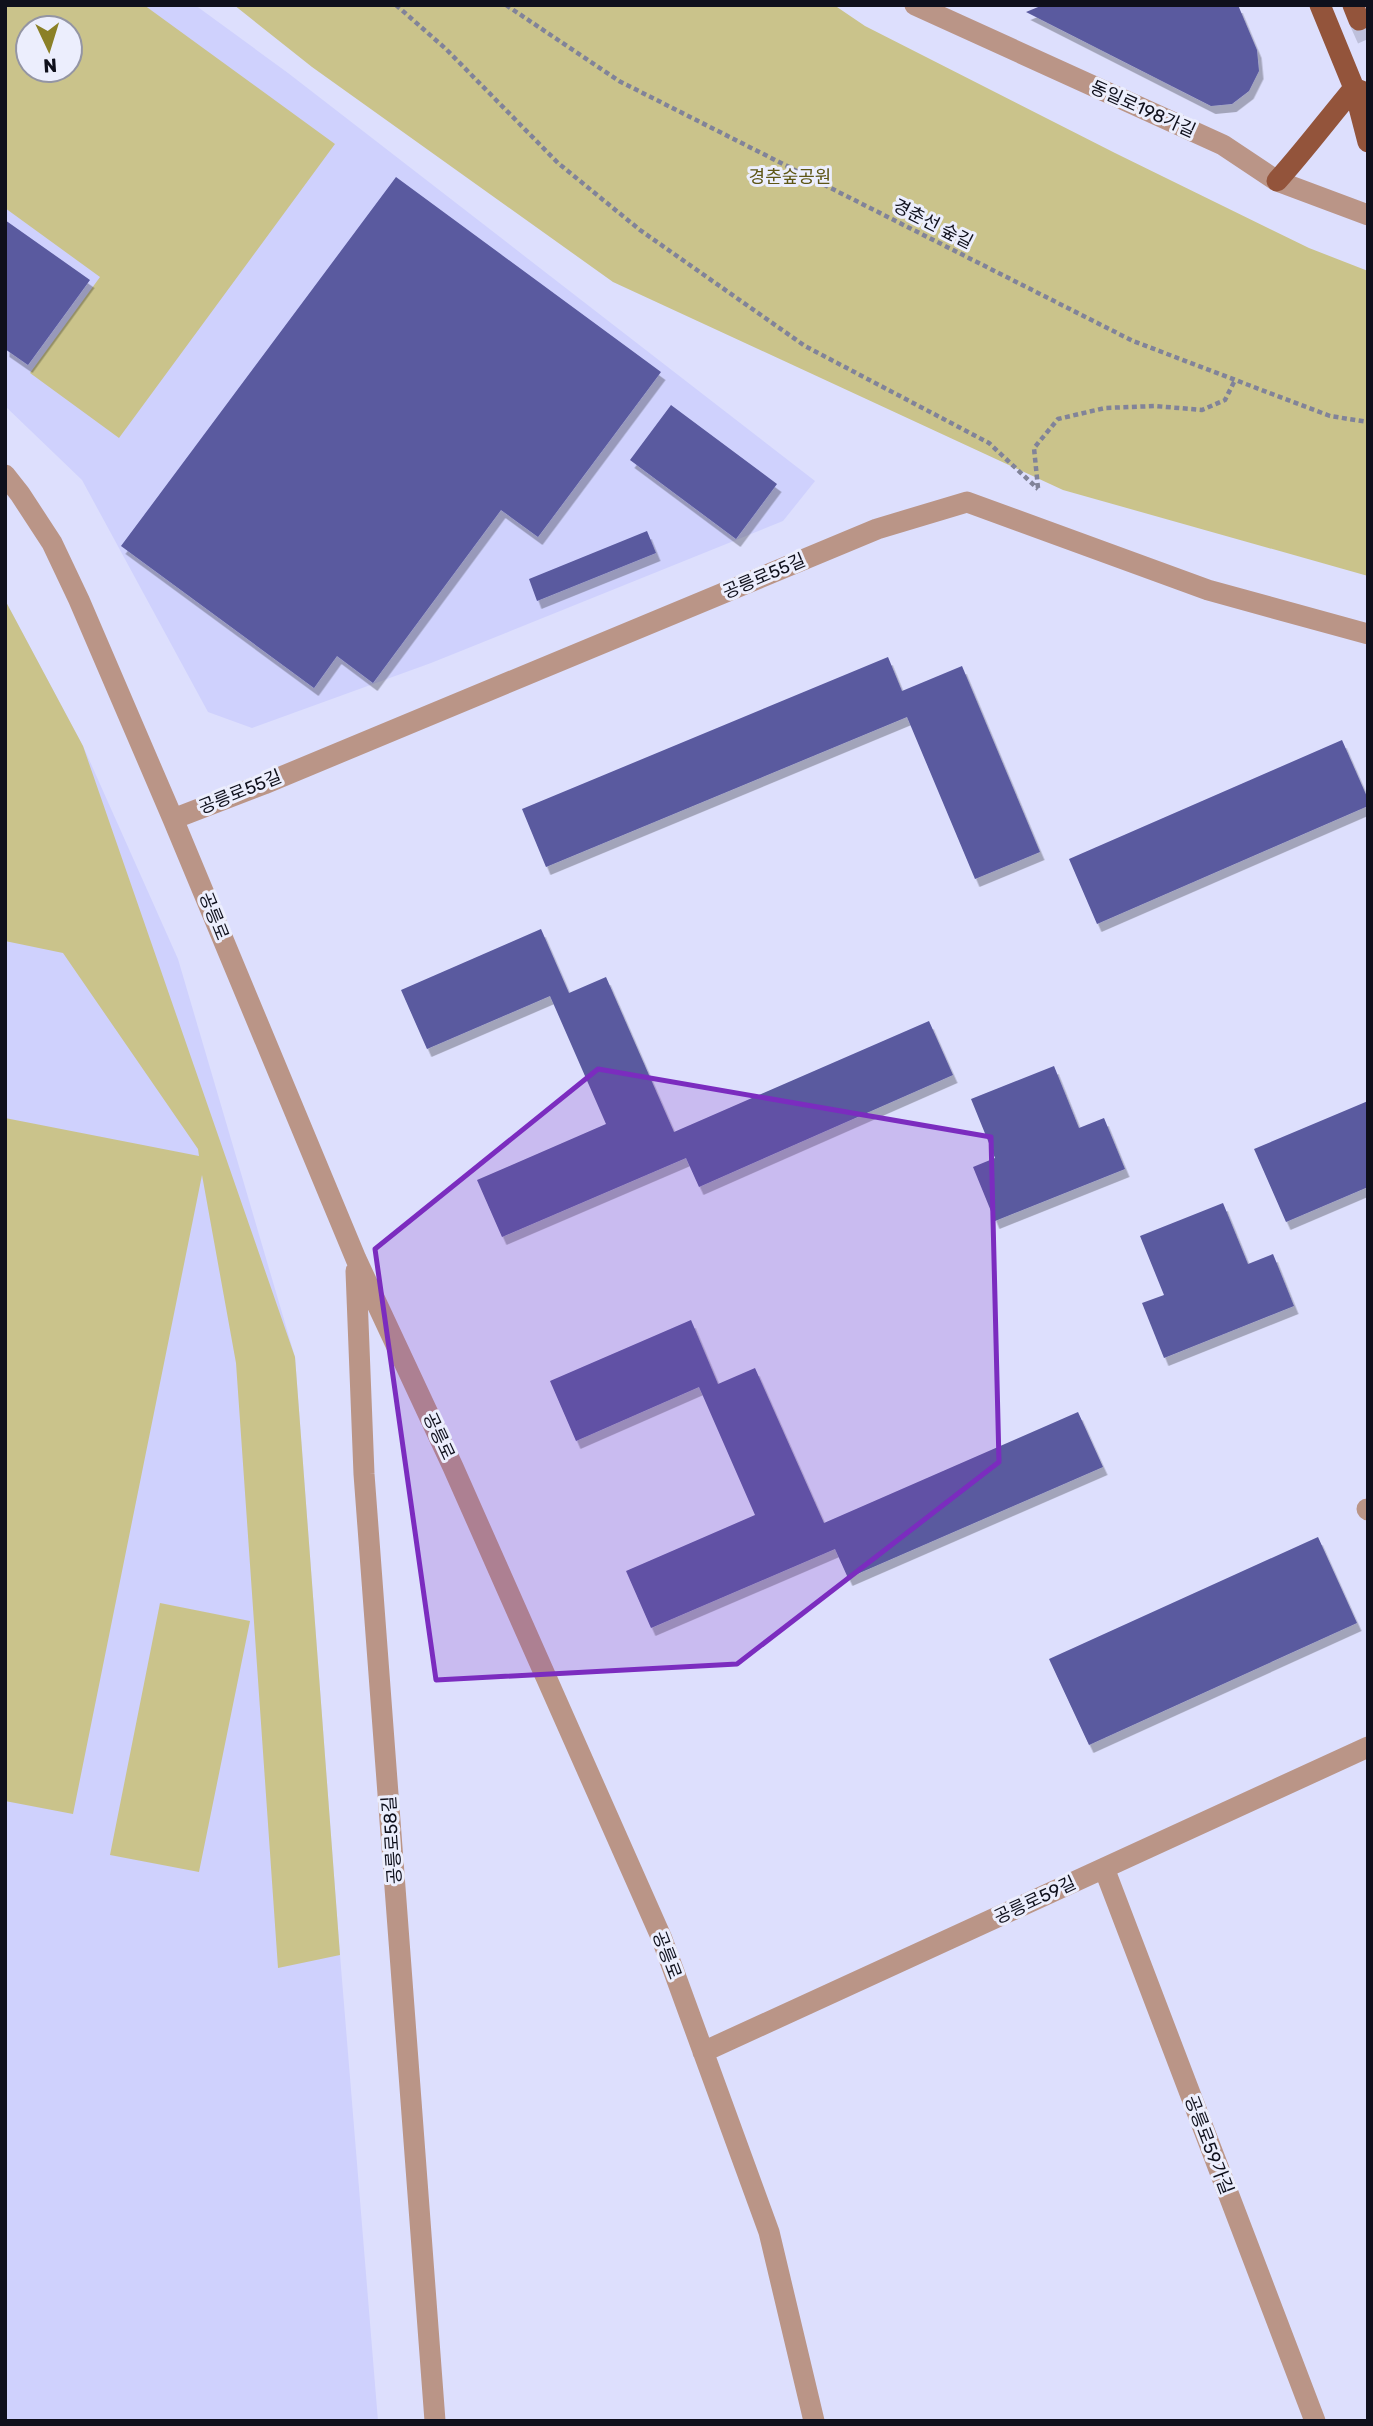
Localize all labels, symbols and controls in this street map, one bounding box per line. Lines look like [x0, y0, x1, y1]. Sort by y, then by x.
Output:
north arrow [14, 14, 84, 84]
text: N [43, 54, 58, 77]
street label: 동일로198가길 [1087, 76, 1199, 142]
park label: 경춘숲공원 [749, 166, 831, 188]
street label: 경춘선 숲길 [889, 194, 977, 254]
street label: 공릉로55길 [719, 549, 809, 603]
street label: 공릉로55길 [195, 765, 285, 819]
street label: 공릉로 [194, 889, 234, 943]
street label: 공릉로 [419, 1409, 459, 1463]
street label: 공릉로58길 [378, 1795, 406, 1885]
street label: 공릉로59길 [991, 1872, 1079, 1928]
street label: 공릉로 [648, 1928, 686, 1982]
street label: 공릉로59가길 [1180, 2092, 1238, 2198]

